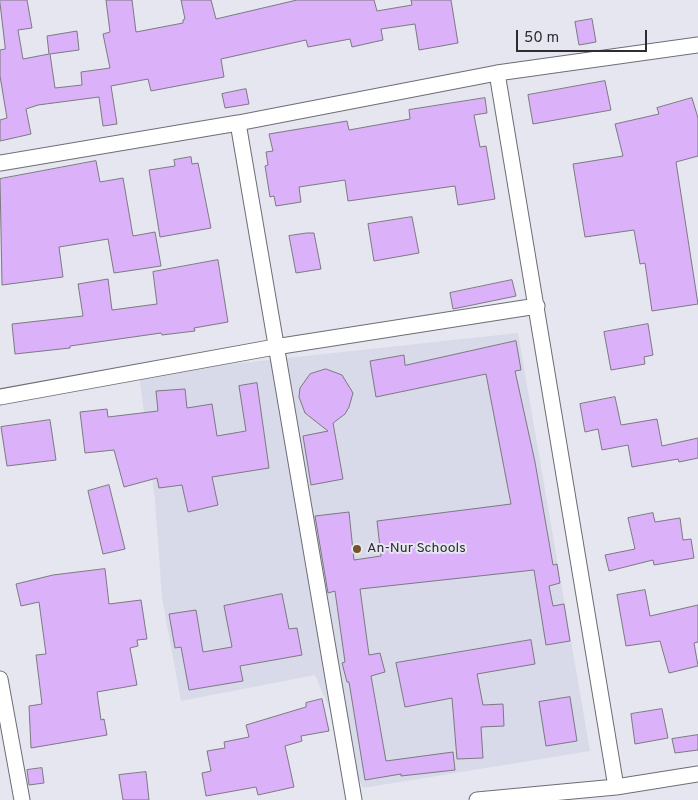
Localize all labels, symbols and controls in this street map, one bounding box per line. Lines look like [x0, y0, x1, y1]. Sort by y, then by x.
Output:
scale bar [518, 20, 649, 52]
text: 50 m [524, 29, 559, 48]
place label: An-Nur Schools [367, 541, 466, 557]
marker: An-Nur Schools [351, 543, 363, 555]

